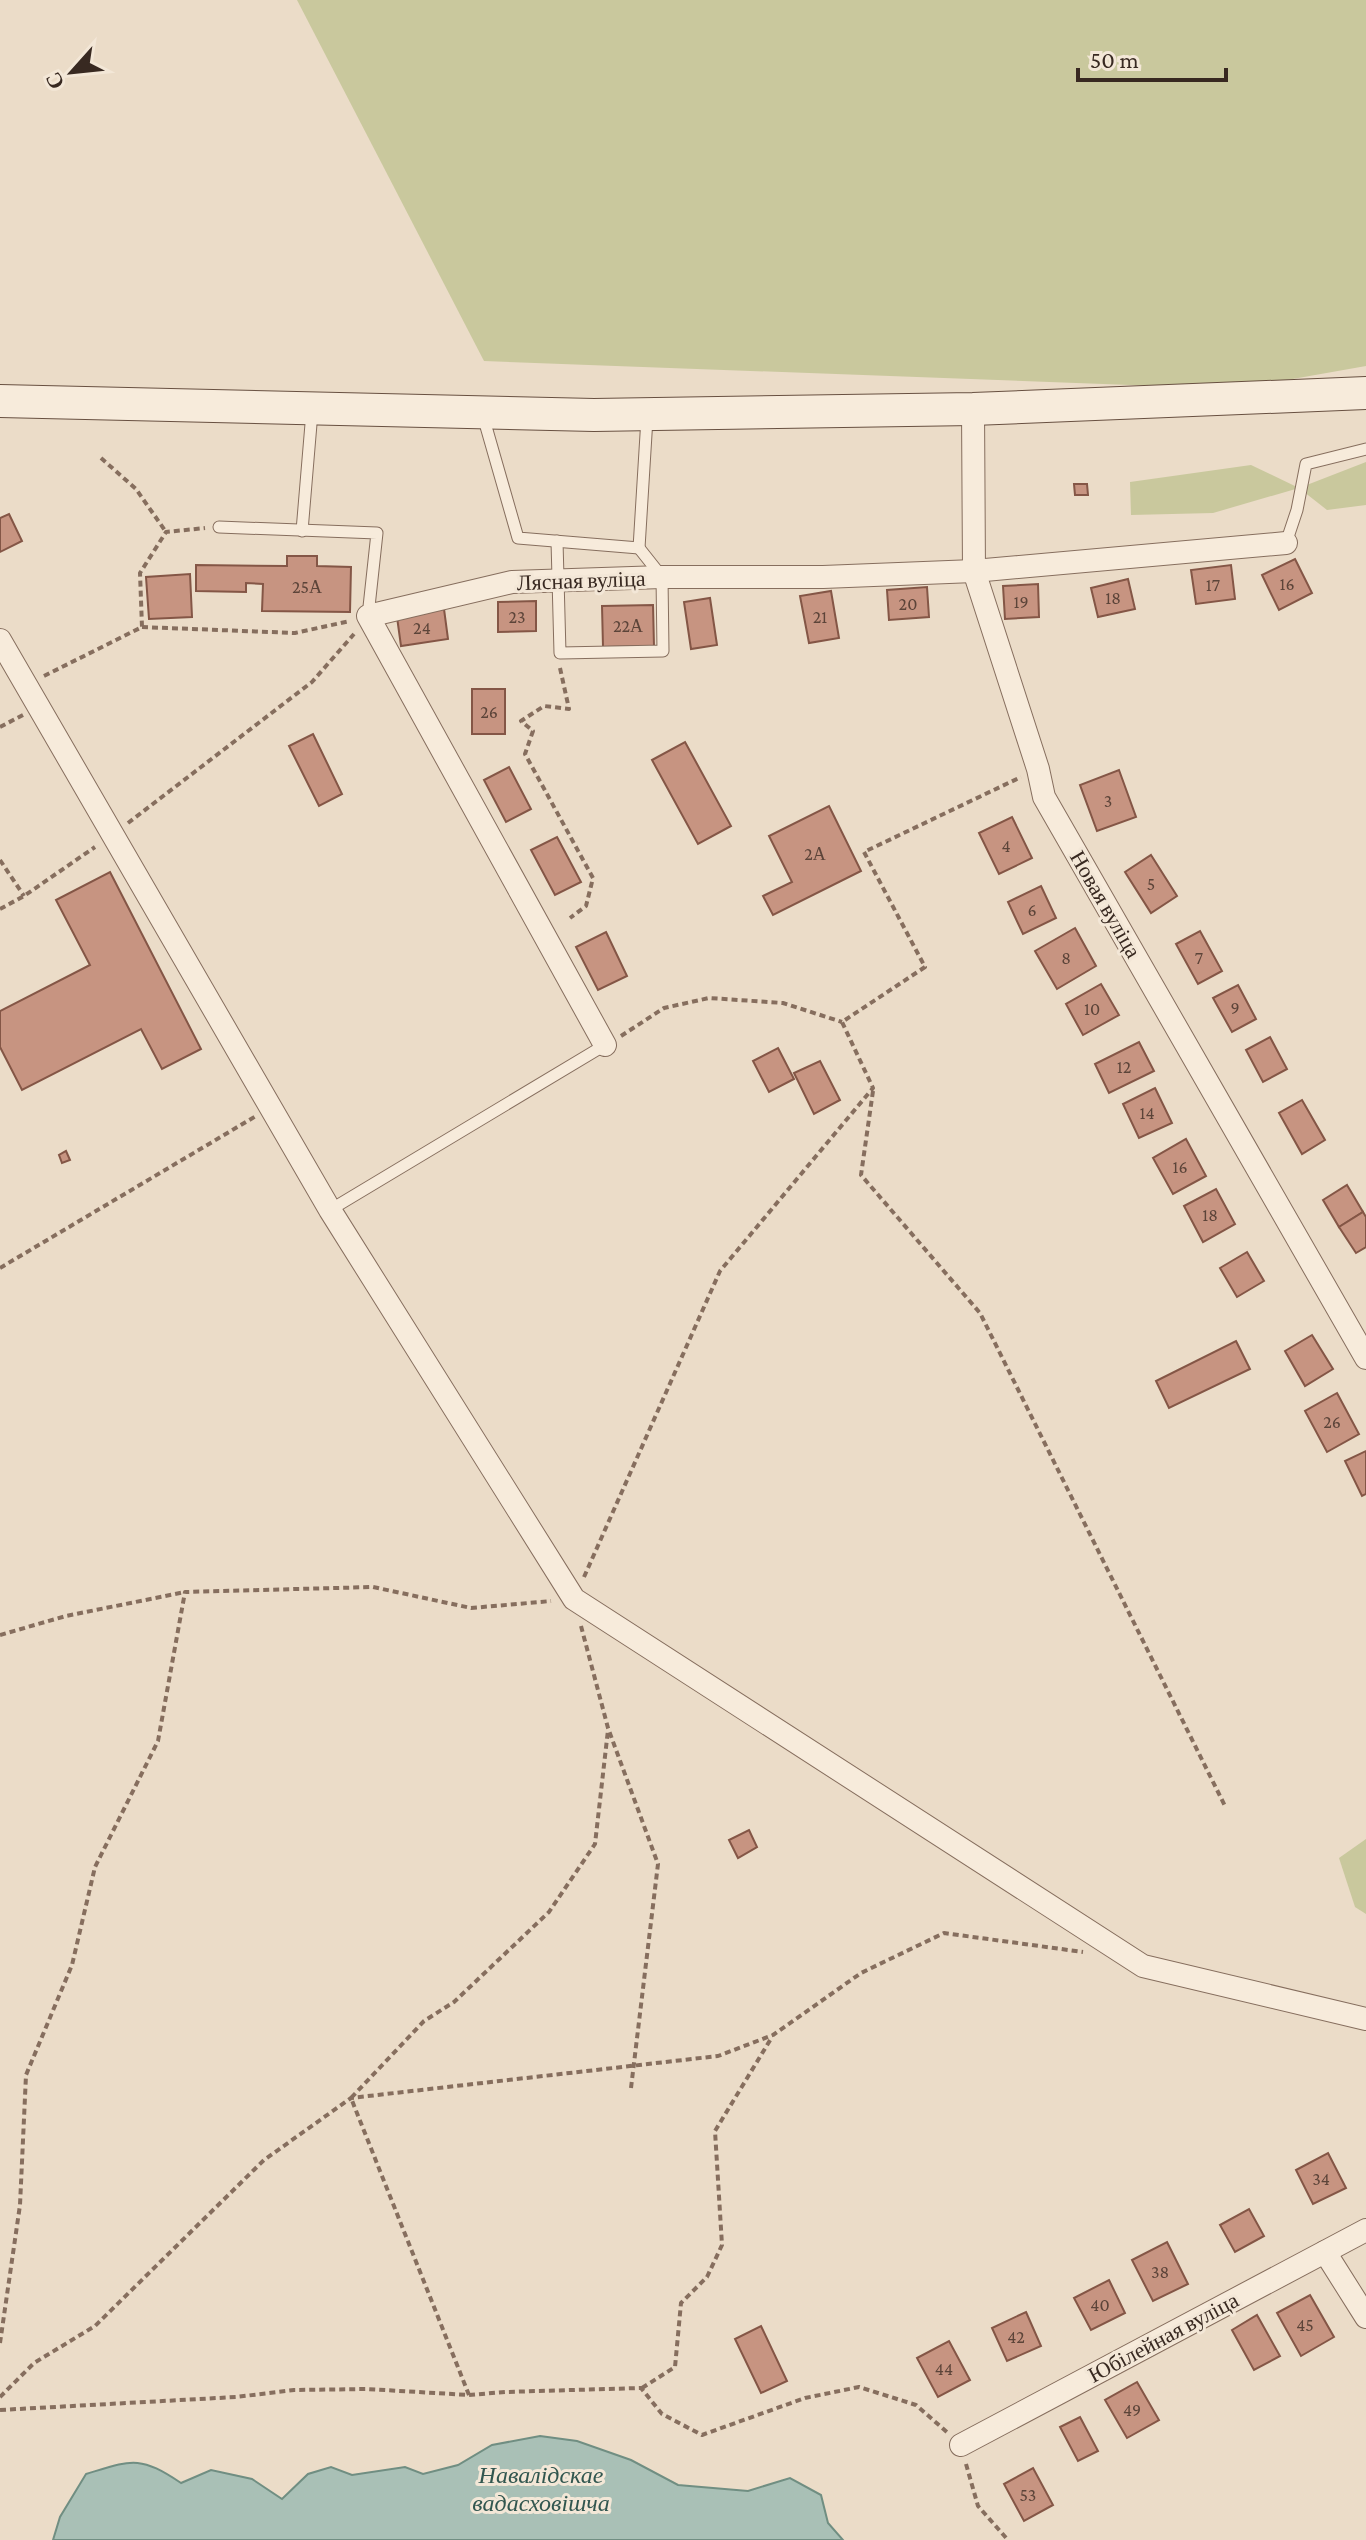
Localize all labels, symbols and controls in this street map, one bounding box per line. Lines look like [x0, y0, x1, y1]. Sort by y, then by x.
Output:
north arrow [32, 32, 112, 112]
scale bar [1078, 32, 1226, 82]
text: 50 m [1090, 46, 1139, 73]
text: С [40, 68, 69, 94]
street label: Лясная вуліца [516, 566, 646, 595]
house number: 16 [1279, 574, 1295, 594]
house number: 17 [1206, 575, 1220, 595]
house number: 25А [292, 577, 322, 597]
house number: 18 [1105, 588, 1121, 608]
house number: 19 [1013, 592, 1029, 612]
house number: 20 [899, 594, 917, 614]
house number: 23 [508, 607, 526, 627]
house number: 21 [813, 607, 827, 627]
house number: 22А [613, 616, 643, 636]
house number: 24 [413, 618, 431, 638]
house number: 26 [480, 702, 498, 722]
house number: 3 [1104, 791, 1112, 811]
house number: 4 [1001, 836, 1011, 856]
house number: 2А [804, 844, 826, 864]
street label: Новая вуліца [1065, 846, 1146, 962]
house number: 5 [1147, 874, 1155, 894]
house number: 6 [1027, 900, 1037, 920]
house number: 8 [1061, 948, 1071, 968]
house number: 7 [1195, 948, 1203, 968]
house number: 9 [1230, 998, 1240, 1018]
house number: 10 [1084, 999, 1100, 1019]
house number: 12 [1117, 1057, 1131, 1077]
house number: 14 [1139, 1103, 1155, 1123]
house number: 16 [1172, 1157, 1188, 1177]
house number: 18 [1202, 1205, 1218, 1225]
house number: 26 [1323, 1412, 1341, 1432]
house number: 34 [1312, 2169, 1330, 2189]
house number: 38 [1151, 2262, 1169, 2282]
street label: Юбілейная вуліца [1084, 2287, 1243, 2388]
house number: 40 [1090, 2295, 1110, 2315]
house number: 45 [1296, 2315, 1314, 2335]
house number: 42 [1007, 2327, 1025, 2347]
house number: 44 [935, 2359, 953, 2379]
house number: 49 [1123, 2400, 1141, 2420]
water label: Навалідскае вадасховішча [472, 2461, 610, 2516]
house number: 53 [1020, 2485, 1036, 2505]

